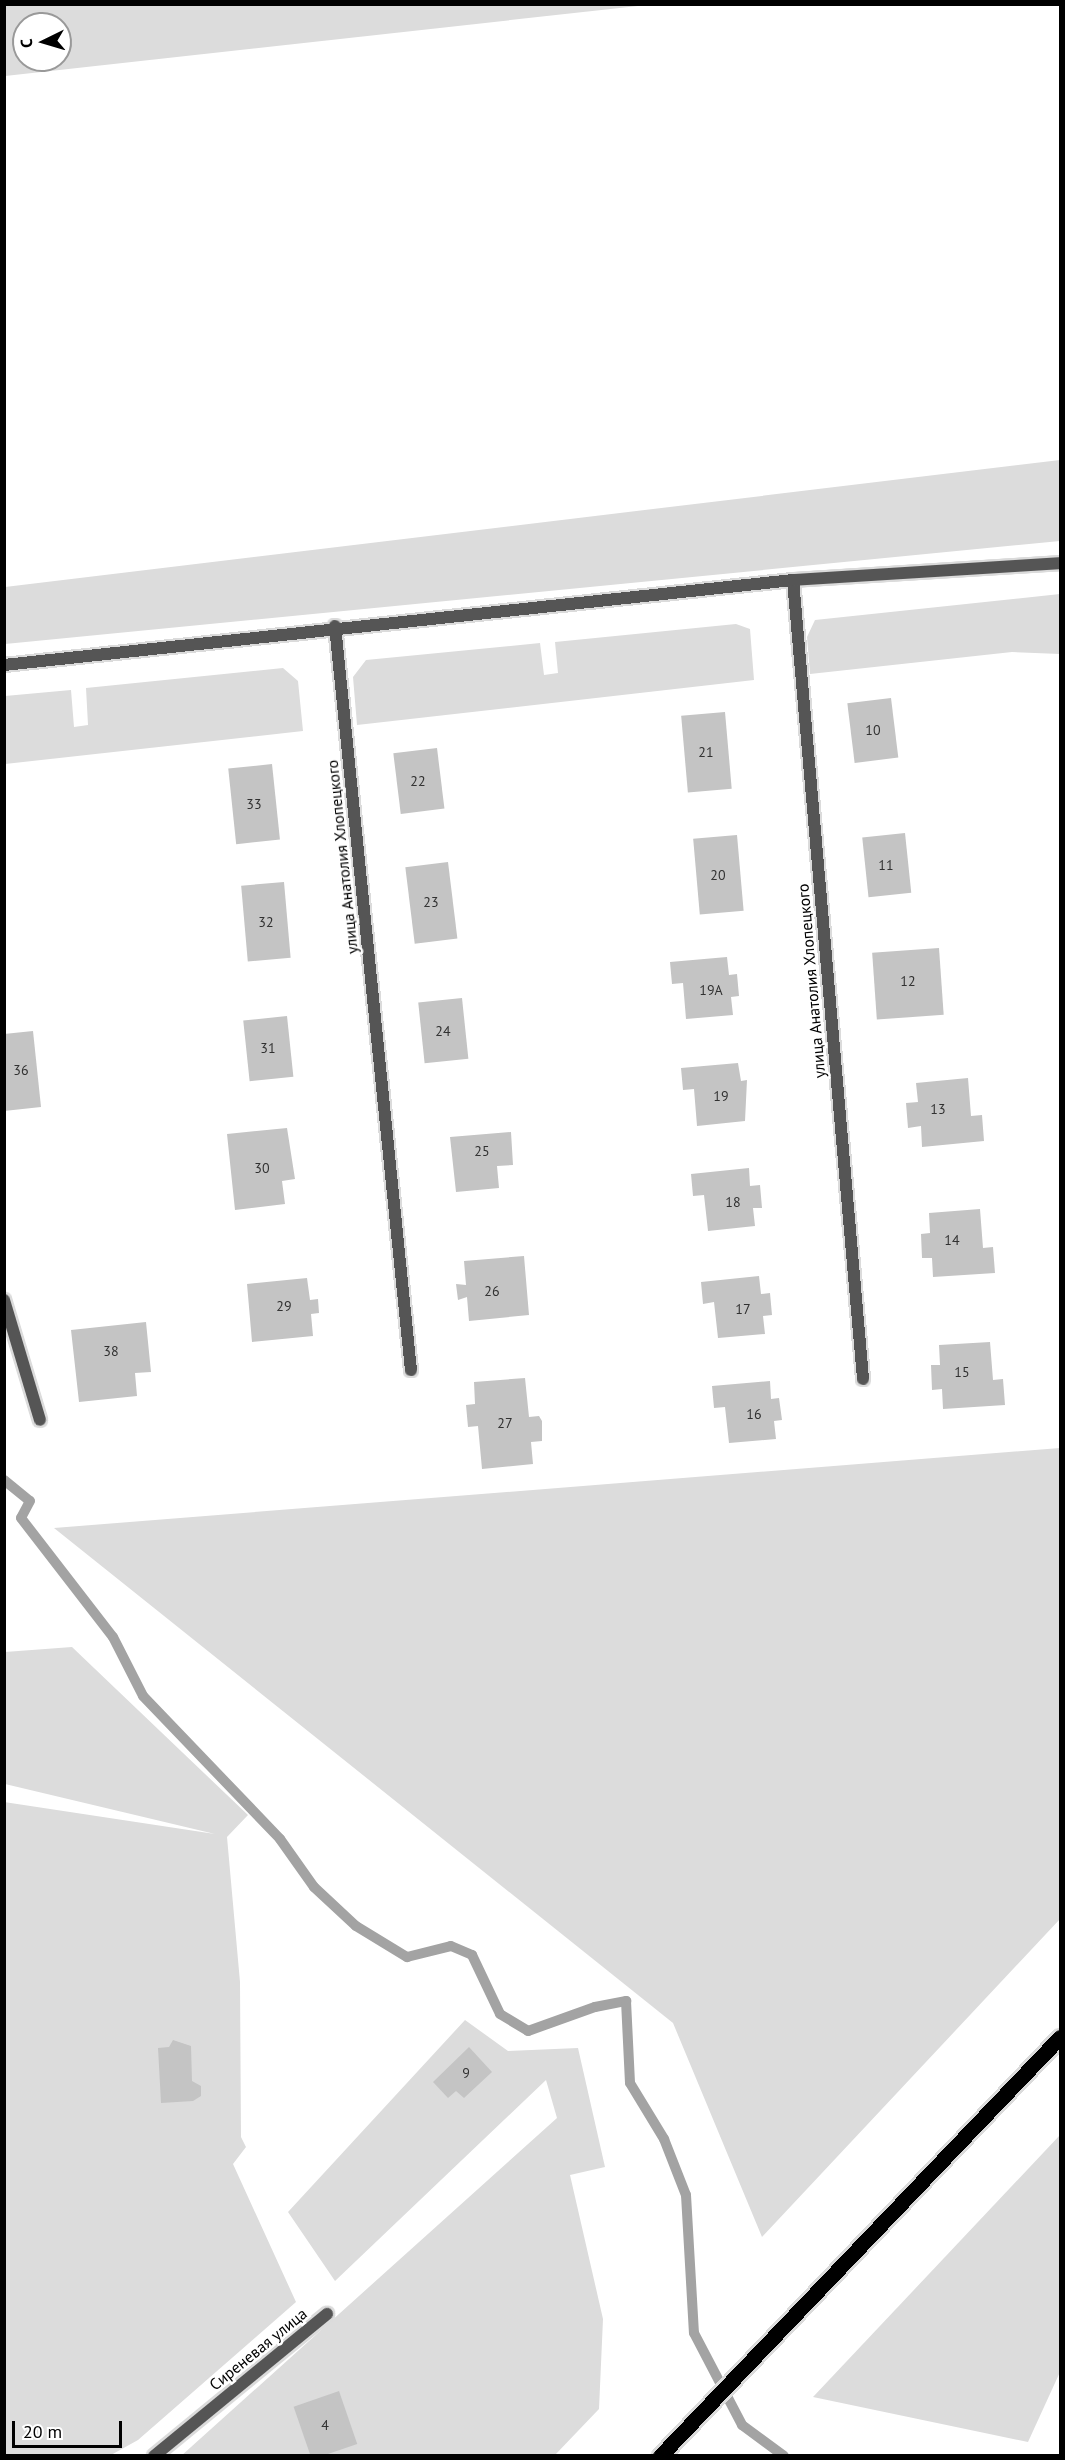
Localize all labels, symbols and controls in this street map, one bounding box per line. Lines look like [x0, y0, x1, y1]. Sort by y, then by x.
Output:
north arrow [12, 12, 72, 72]
text: С [16, 38, 36, 49]
house number: 10 [865, 722, 881, 738]
house number: 21 [698, 744, 714, 760]
street label: улица Анатолия Хлопецкого [322, 759, 362, 955]
house number: 22 [410, 773, 426, 789]
house number: 33 [246, 796, 262, 812]
house number: 11 [878, 857, 894, 873]
house number: 20 [710, 867, 726, 883]
street label: улица Анатолия Хлопецкого [793, 883, 829, 1079]
house number: 23 [423, 894, 439, 910]
house number: 32 [258, 914, 274, 930]
house number: 12 [900, 973, 916, 989]
house number: 19А [699, 982, 723, 998]
house number: 24 [435, 1023, 451, 1039]
house number: 31 [260, 1040, 276, 1056]
house number: 36 [13, 1062, 29, 1078]
house number: 19 [713, 1088, 729, 1104]
house number: 13 [930, 1101, 946, 1117]
house number: 25 [474, 1143, 490, 1159]
house number: 30 [254, 1160, 270, 1176]
house number: 18 [725, 1194, 741, 1210]
house number: 14 [944, 1232, 960, 1248]
house number: 26 [484, 1283, 500, 1299]
house number: 29 [276, 1298, 292, 1314]
house number: 17 [735, 1301, 751, 1317]
house number: 38 [103, 1343, 119, 1359]
house number: 15 [954, 1364, 970, 1380]
house number: 16 [746, 1406, 762, 1422]
house number: 27 [497, 1415, 513, 1431]
house number: 9 [462, 2065, 470, 2081]
street label: Сиреневая улица [205, 2304, 311, 2394]
scale bar [15, 2409, 124, 2447]
house number: 4 [321, 2417, 329, 2433]
text: 20 m [23, 2420, 62, 2443]

